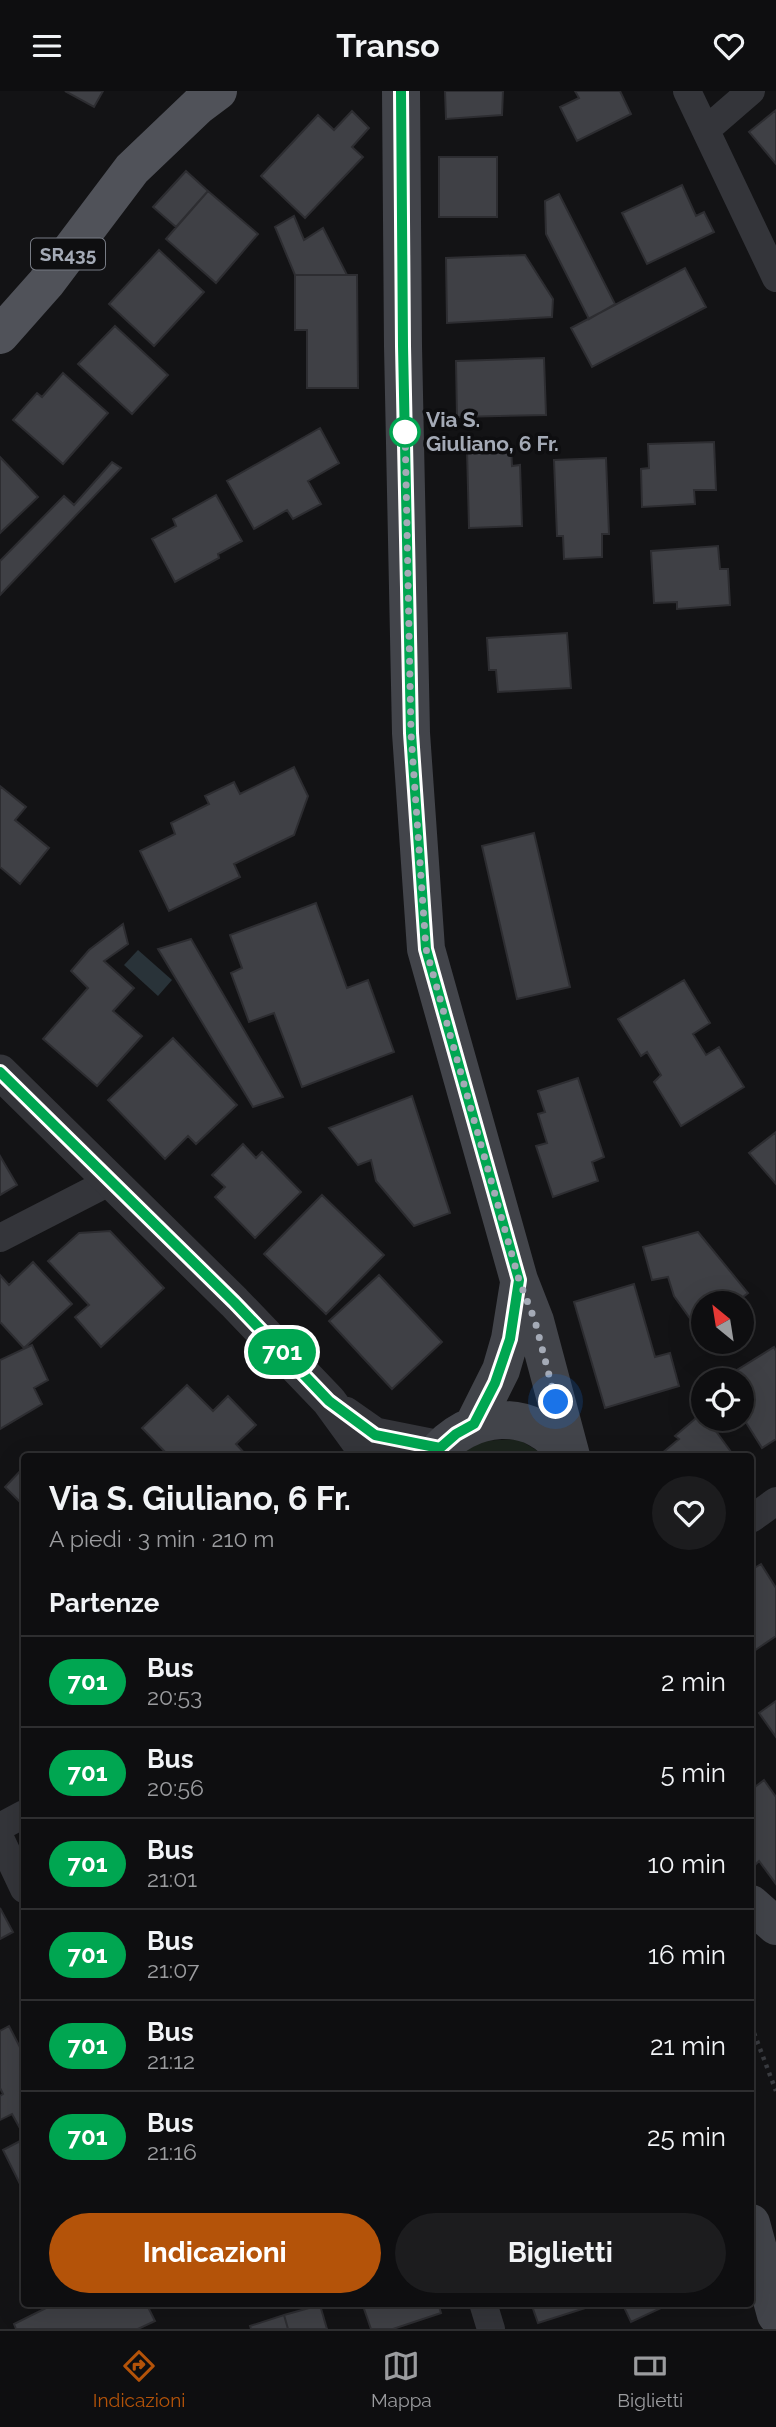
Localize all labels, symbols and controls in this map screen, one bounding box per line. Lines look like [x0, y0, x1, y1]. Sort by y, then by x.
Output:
icon: menu [28, 27, 66, 65]
text: Transo [336, 27, 440, 64]
icon: heart [710, 27, 748, 65]
road number: SR435 [31, 239, 105, 269]
place label: Via S. Giuliano, 6 Fr. [426, 407, 559, 456]
marker: Via S. Giuliano, 6 Fr. [390, 417, 420, 447]
north arrow [691, 1291, 754, 1355]
map controls [691, 1291, 754, 1431]
line badge: 701 [242, 1329, 322, 1375]
text: 701 [262, 1337, 302, 1366]
button: locate [691, 1368, 754, 1431]
your location [538, 1384, 573, 1419]
button: heart [652, 1476, 726, 1550]
text: Via S. Giuliano, 6 Fr. [49, 1479, 351, 1518]
text: A piedi · 3 min · 210 m [49, 1525, 275, 1552]
text: Partenze [49, 1588, 159, 1618]
text: Bus [147, 1653, 194, 1683]
text: 701 [67, 1667, 108, 1696]
text: 2 min [661, 1667, 726, 1697]
text: 20:53 [147, 1683, 202, 1710]
text: Bus [147, 1744, 194, 1774]
text: 701 [67, 1758, 108, 1787]
text: 5 min [660, 1758, 726, 1788]
text: 20:56 [147, 1774, 204, 1801]
text: Bus [147, 1835, 194, 1865]
text: 701 [67, 1849, 108, 1878]
text: 10 min [648, 1849, 726, 1879]
text: 21:01 [147, 1865, 197, 1892]
text: Bus [147, 1926, 194, 1956]
text: 701 [67, 1940, 108, 1969]
text: 16 min [648, 1940, 726, 1970]
text: 21:07 [147, 1956, 199, 1983]
text: Bus [147, 2017, 194, 2047]
text: 701 [67, 2031, 108, 2060]
text: 21 min [650, 2031, 726, 2061]
text: 21:12 [147, 2047, 195, 2074]
text: Bus [147, 2108, 194, 2138]
text: 701 [67, 2122, 108, 2151]
text: 25 min [647, 2122, 726, 2152]
text: 21:16 [147, 2138, 197, 2165]
button: Indicazioni [49, 2213, 381, 2293]
button: Biglietti [395, 2213, 726, 2293]
tab: Indicazioni [93, 2347, 185, 2411]
tab: Mappa [371, 2347, 432, 2411]
tab: Biglietti [617, 2347, 683, 2411]

